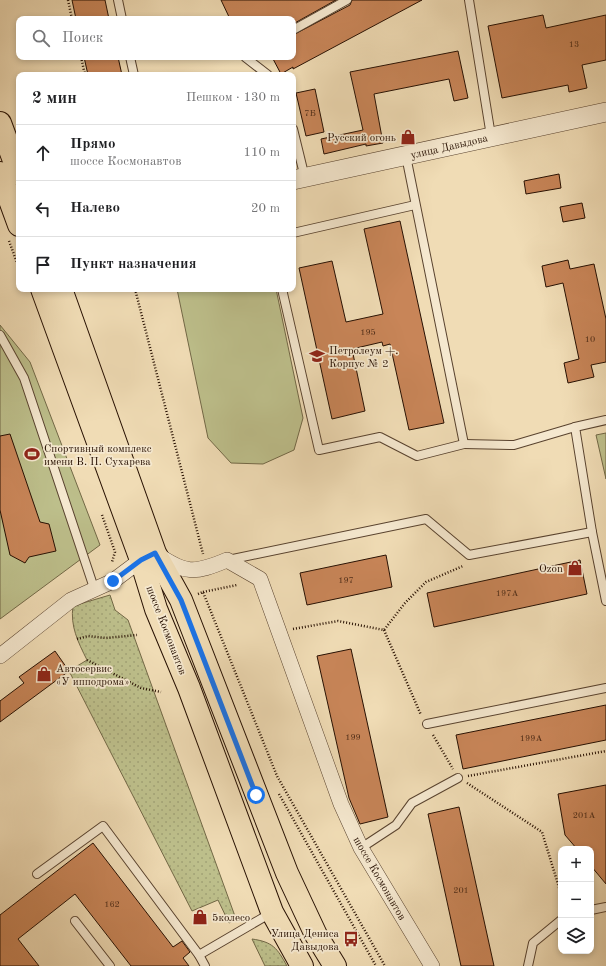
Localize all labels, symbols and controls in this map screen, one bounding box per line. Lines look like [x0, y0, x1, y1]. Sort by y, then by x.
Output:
search box [16, 16, 296, 60]
icon: search [30, 27, 52, 49]
text: Поиск [62, 31, 103, 46]
house number: 13 [569, 40, 579, 49]
text: 2 мин [32, 90, 77, 107]
text: Пешком · 130 m [186, 91, 280, 104]
house number: 7Б [304, 109, 316, 118]
shop icon: Русский огонь [399, 128, 417, 146]
place label: Русский огонь [327, 133, 396, 144]
street label: улица Давыдова [410, 133, 490, 162]
text: Прямо [70, 137, 116, 152]
icon: ahead [32, 142, 54, 164]
text: 110 m [243, 146, 280, 159]
text: шоссе Космонавтов [70, 155, 181, 168]
icon: left [32, 198, 54, 220]
text: Налево [70, 201, 120, 216]
text: 20 m [251, 202, 280, 215]
icon: arrive [32, 254, 54, 276]
text: Пункт назначения [70, 257, 197, 272]
house number: 195 [360, 328, 376, 337]
house number: 10 [585, 335, 595, 344]
place label: Петролеум +. Корпус № 2 [329, 346, 398, 370]
school or university icon: Петролеум +. Корпус № 2 [308, 347, 326, 365]
place label: Спортивный комплекс имени В. П. Сухарева [44, 444, 152, 468]
sports icon: Спортивный комплекс имени В. П. Сухарева [23, 445, 41, 463]
shop icon: Ozon [566, 559, 584, 577]
place label: Ozon [539, 564, 563, 575]
route end [104, 572, 122, 590]
house number: 197 [338, 576, 354, 585]
street label: шоссе Космонавтов [144, 585, 188, 677]
house number: 197А [496, 589, 518, 598]
place label: Автосервис «У ипподрома» [56, 664, 130, 688]
shop icon: Автосервис «У ипподрома» [35, 665, 53, 683]
house number: 199 [345, 733, 361, 742]
house number: 199А [520, 734, 542, 743]
route start [247, 786, 265, 804]
house number: 201А [573, 811, 595, 820]
street label: шоссе Космонавтов [350, 835, 407, 922]
map controls [558, 846, 594, 954]
button: + [558, 846, 594, 882]
button: − [558, 882, 594, 918]
house number: 201 [453, 886, 469, 895]
house number: 162 [104, 900, 120, 909]
shop icon: 5колесо [191, 908, 209, 926]
place label: 5колесо [212, 913, 250, 924]
button: layers [558, 918, 594, 954]
place label: Улица Дениса Давыдова [271, 929, 340, 953]
bus stop icon: Улица Дениса Давыдова [342, 930, 360, 948]

